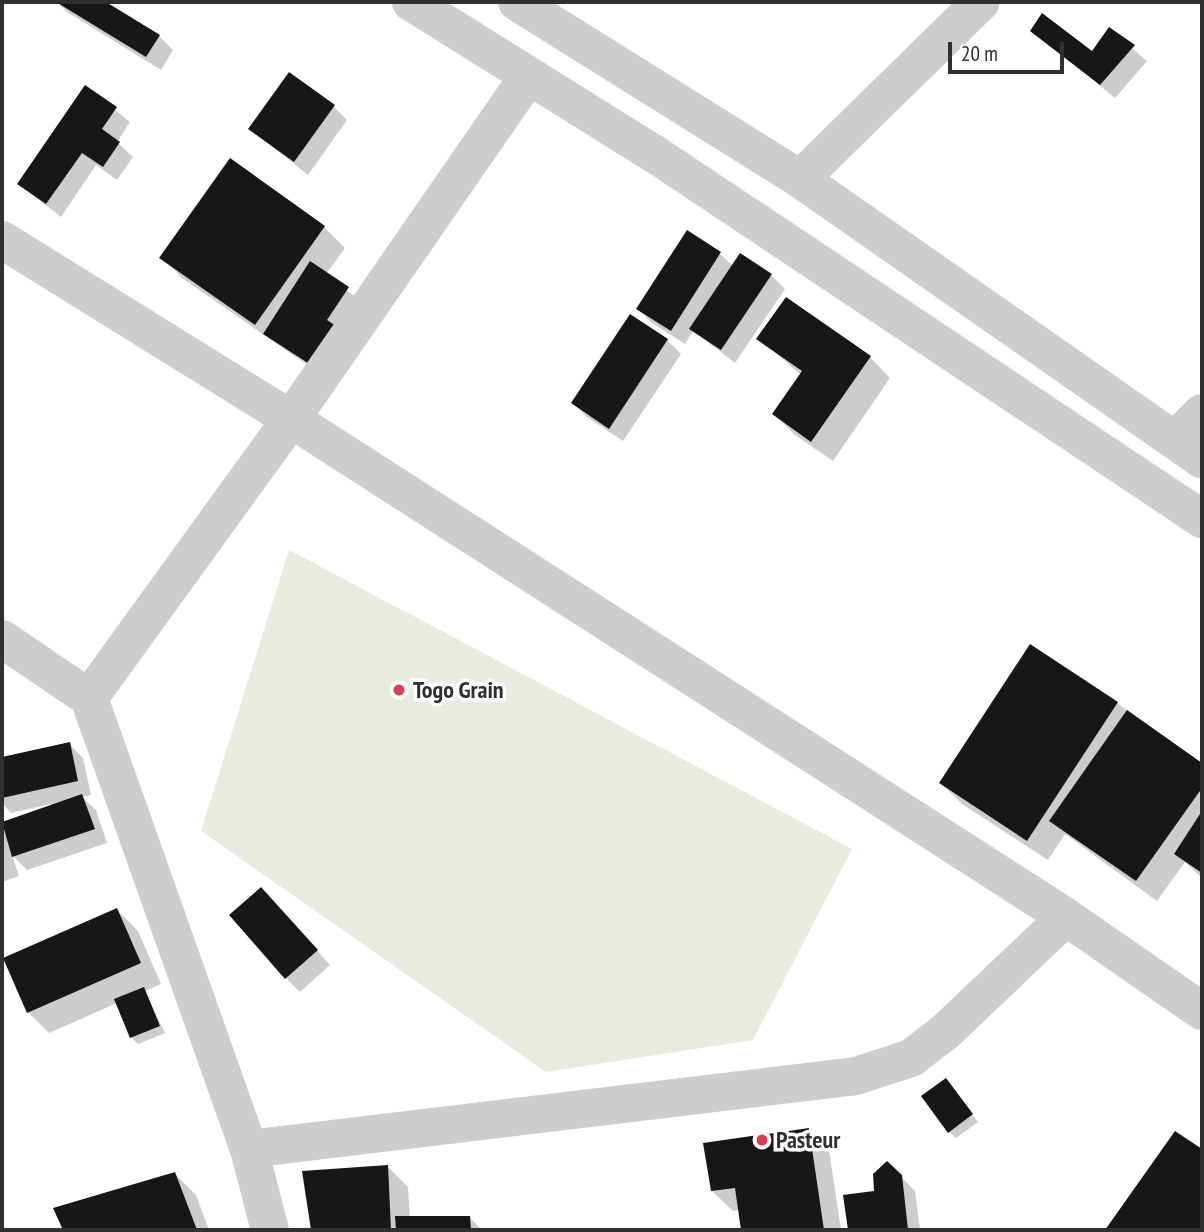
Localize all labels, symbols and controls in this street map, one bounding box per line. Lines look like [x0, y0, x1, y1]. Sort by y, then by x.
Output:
scale bar [952, 28, 1068, 72]
text: 20 m [961, 40, 998, 67]
place label: Togo Grain [413, 676, 504, 704]
marker: Togo Grain [391, 682, 407, 698]
place label: Pasteur [776, 1126, 840, 1154]
marker: Pasteur [754, 1132, 770, 1148]

